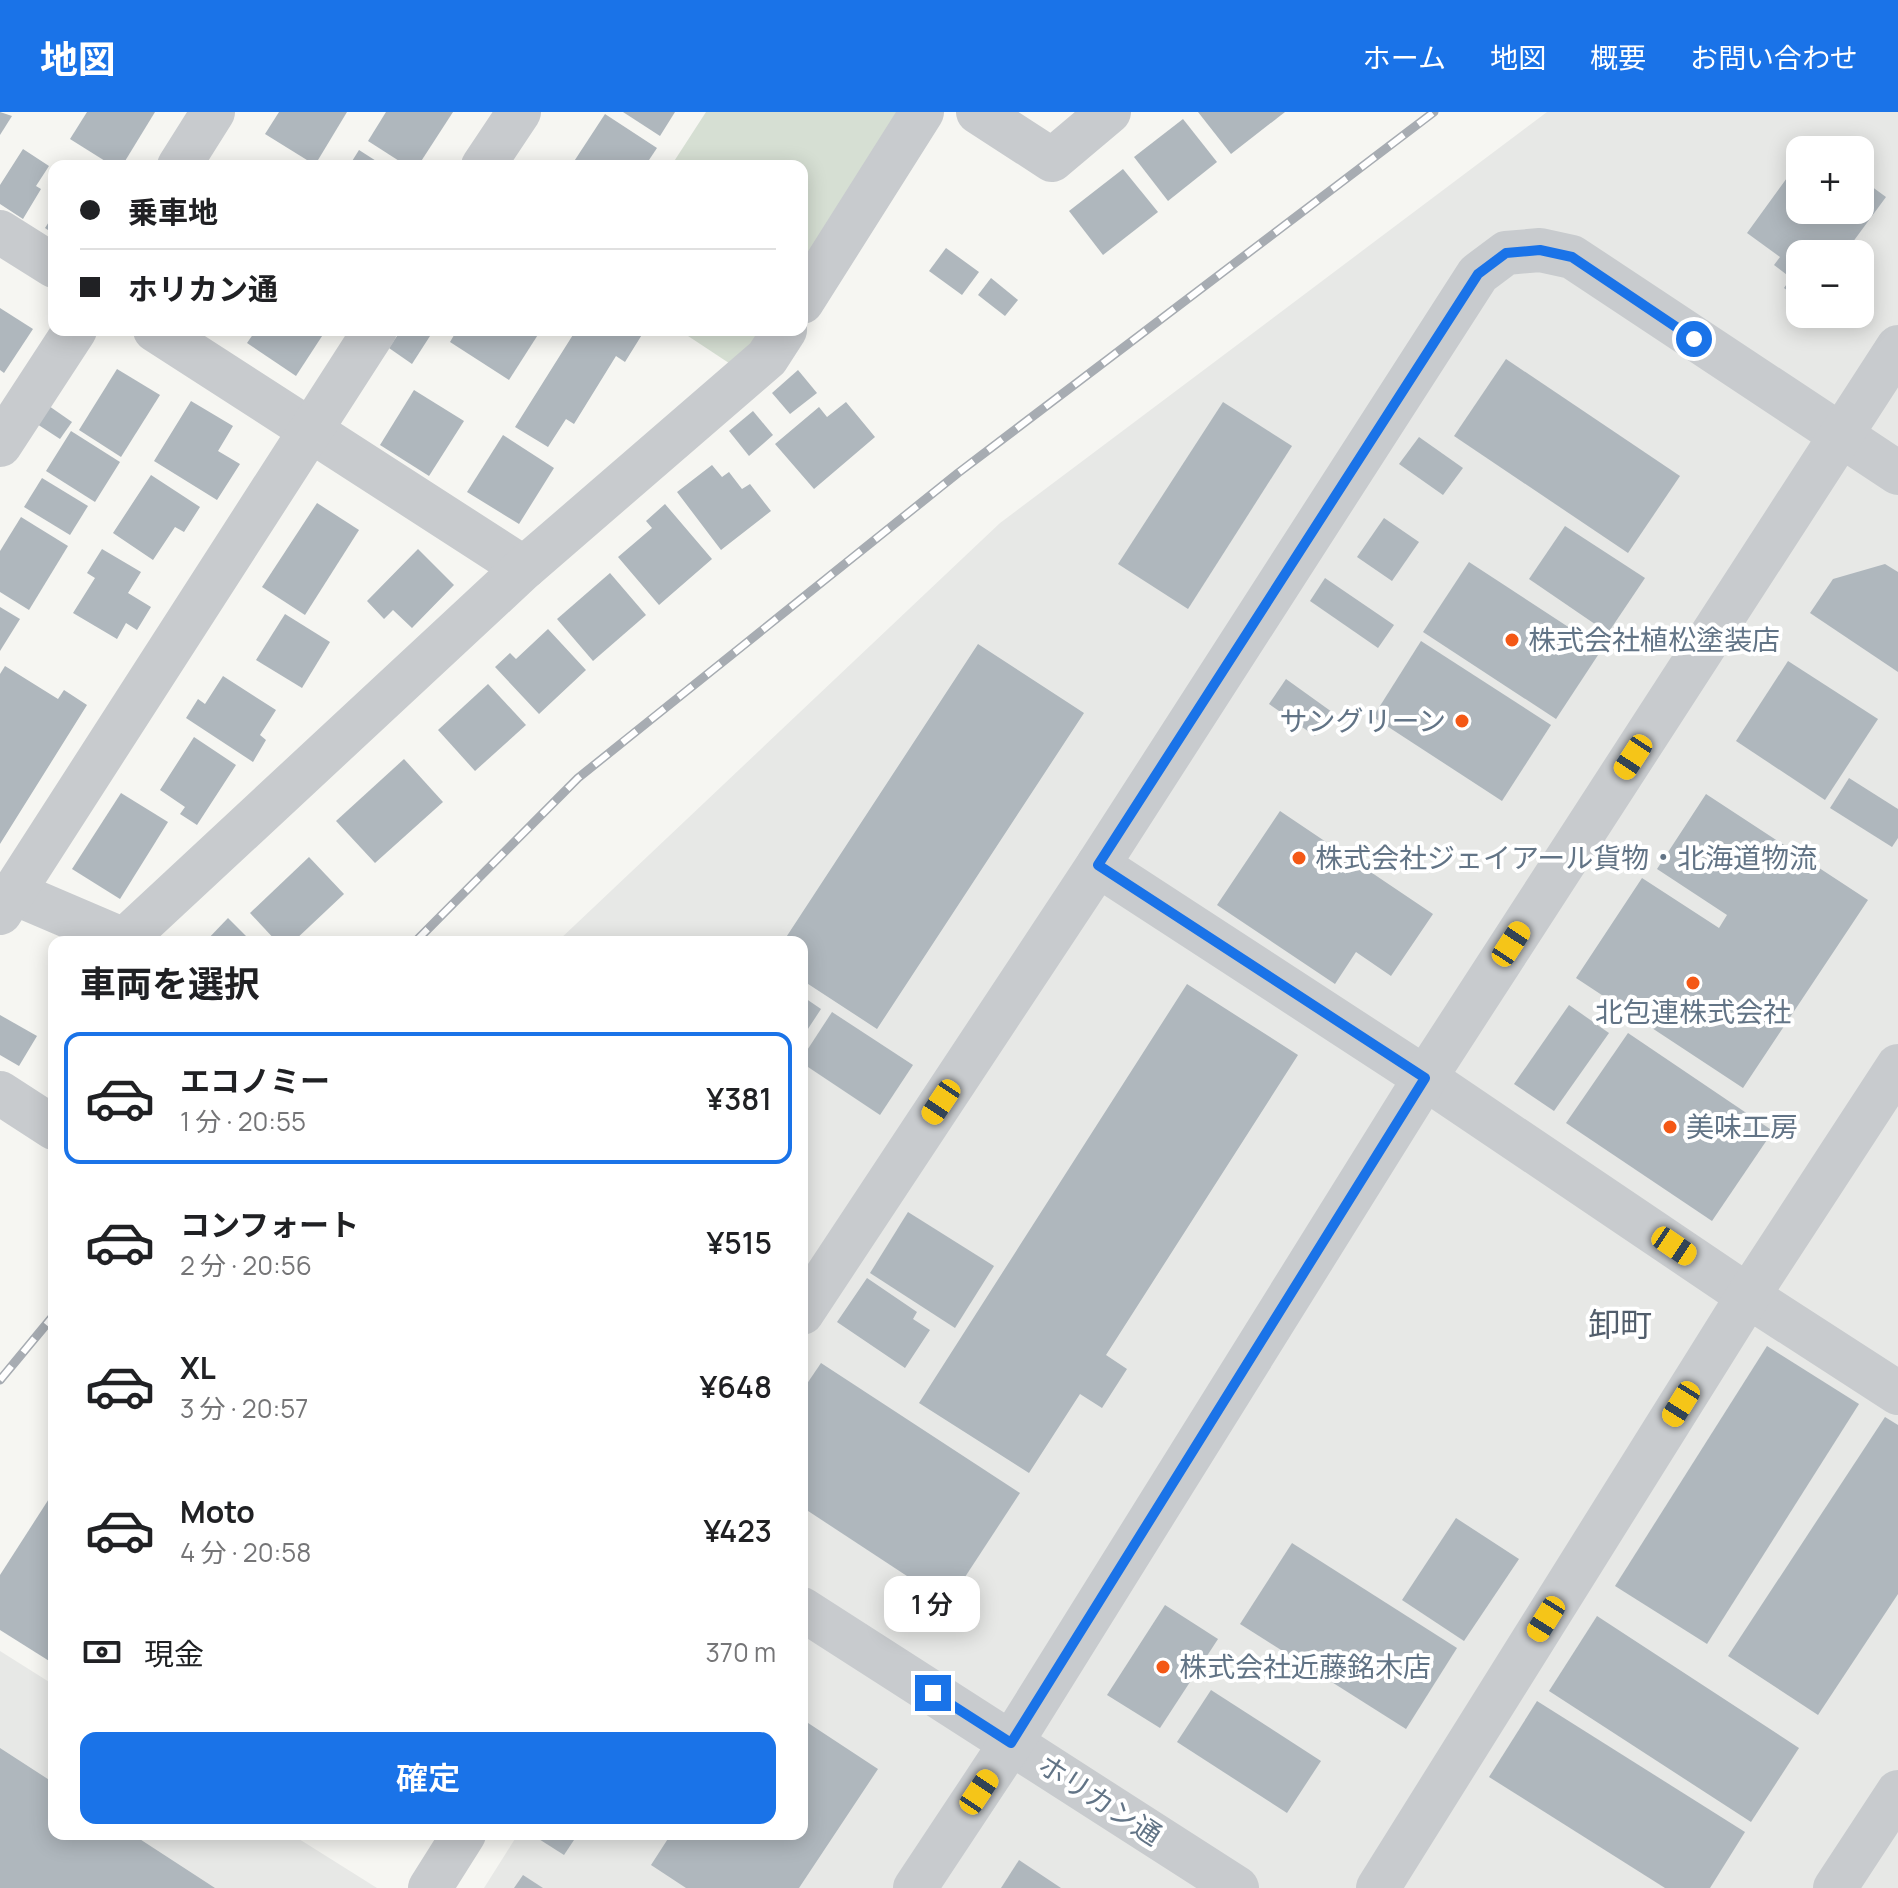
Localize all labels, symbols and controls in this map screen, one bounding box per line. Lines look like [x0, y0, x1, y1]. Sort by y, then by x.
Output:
text: 地図 [40, 32, 116, 84]
text: ホーム [1363, 38, 1446, 76]
text: 地図 [1490, 38, 1546, 76]
text: 概要 [1590, 38, 1646, 76]
text: お問い合わせ [1690, 38, 1858, 76]
map controls [1786, 136, 1874, 328]
button: + [1786, 136, 1874, 224]
text: 乗車地 [128, 191, 218, 232]
button: − [1786, 240, 1874, 328]
text: ホリカン通 [128, 268, 278, 309]
route start [1676, 321, 1712, 357]
place label: 株式会社植松塗装店 [1528, 620, 1780, 658]
marker: 株式会社植松塗装店 [1503, 631, 1521, 649]
place label: サングリーン [1279, 701, 1446, 739]
marker: サングリーン [1453, 712, 1471, 730]
car [1610, 730, 1656, 784]
place label: 株式会社ジェイアール貨物・北海道物流 [1315, 838, 1817, 876]
marker: 株式会社ジェイアール貨物・北海道物流 [1290, 849, 1308, 867]
car [1488, 917, 1534, 971]
text: 車両を選択 [80, 959, 260, 1008]
marker: 北包連株式会社 [1684, 974, 1702, 992]
place label: 北包連株式会社 [1595, 992, 1791, 1030]
text: エコノミー [180, 1060, 330, 1101]
icon: car [84, 1062, 156, 1134]
car [918, 1075, 964, 1129]
text: ¥381 [706, 1078, 772, 1119]
text: 1 分 · 20:55 [180, 1103, 306, 1139]
place label: 美味工房 [1686, 1107, 1798, 1145]
marker: 美味工房 [1661, 1118, 1679, 1136]
text: コンフォート [180, 1204, 359, 1245]
icon: car [84, 1206, 156, 1278]
text: ¥515 [707, 1222, 772, 1263]
car [1647, 1223, 1701, 1269]
text: 2 分 · 20:56 [180, 1247, 312, 1283]
district label: 卸町 [1588, 1302, 1652, 1346]
text: XL [180, 1347, 216, 1388]
icon: car [84, 1350, 156, 1422]
text: ¥648 [699, 1366, 772, 1407]
car [1658, 1377, 1704, 1431]
text: 3 分 · 20:57 [180, 1390, 308, 1426]
text: Moto [180, 1491, 255, 1532]
icon: car [84, 1494, 156, 1566]
text: ¥423 [703, 1510, 772, 1551]
text: 4 分 · 20:58 [180, 1534, 311, 1570]
callout: 1 分 [885, 1577, 981, 1633]
text: 1 分 [911, 1586, 953, 1622]
car [1523, 1592, 1569, 1646]
icon: cash [80, 1630, 124, 1674]
text: 現金 [144, 1633, 204, 1674]
text: 370 m [705, 1634, 776, 1670]
place label: 株式会社近藤銘木店 [1179, 1647, 1431, 1685]
marker: 株式会社近藤銘木店 [1154, 1658, 1172, 1676]
route end [915, 1675, 951, 1711]
button: 確定 [80, 1732, 776, 1824]
street label: ホリカン通 [1031, 1745, 1170, 1853]
car [956, 1765, 1002, 1819]

